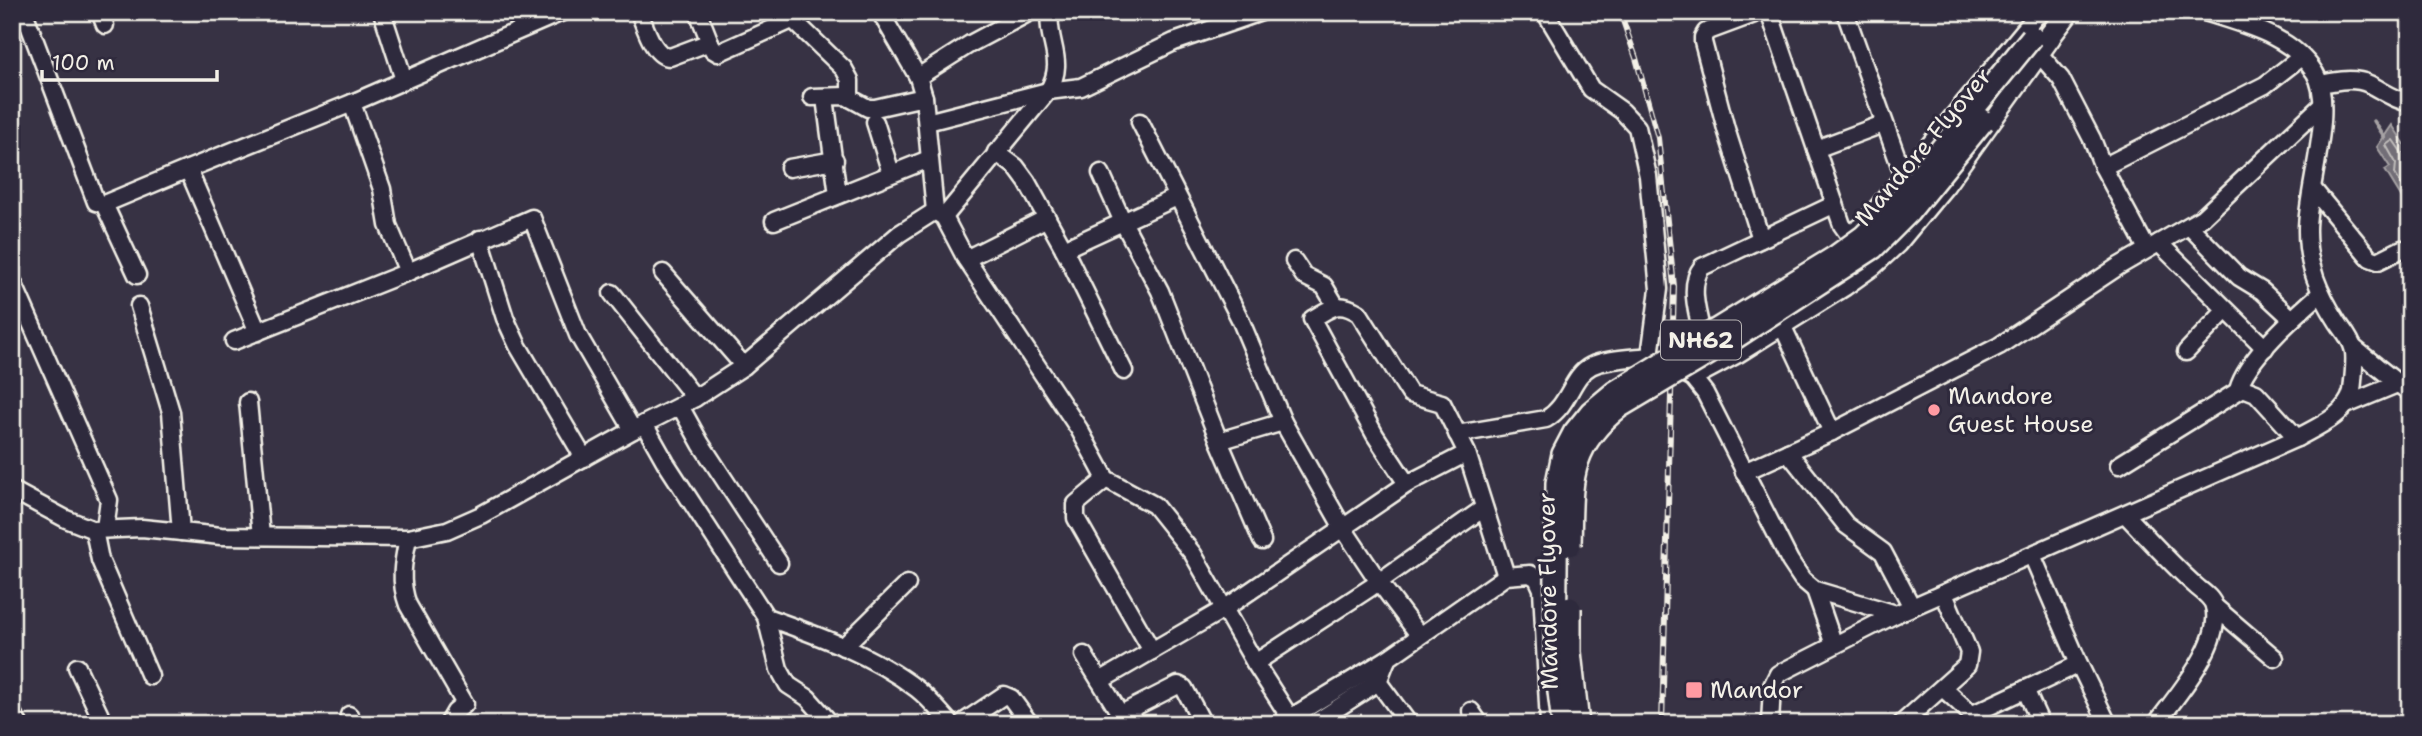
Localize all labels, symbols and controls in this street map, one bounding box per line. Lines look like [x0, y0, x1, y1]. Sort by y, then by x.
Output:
scale bar [42, 38, 217, 82]
text: 100 m [52, 49, 115, 77]
street label: Mandore Flyover [1847, 61, 1999, 233]
road number: NH62 [1661, 320, 1741, 360]
place label: Mandore Guest House [1948, 380, 2094, 440]
marker: Mandore Guest House [1926, 402, 1942, 418]
street label: Mandore Flyover [1530, 492, 1566, 690]
place label: Mandor [1710, 674, 1803, 706]
marker: Mandor [1684, 680, 1704, 700]

